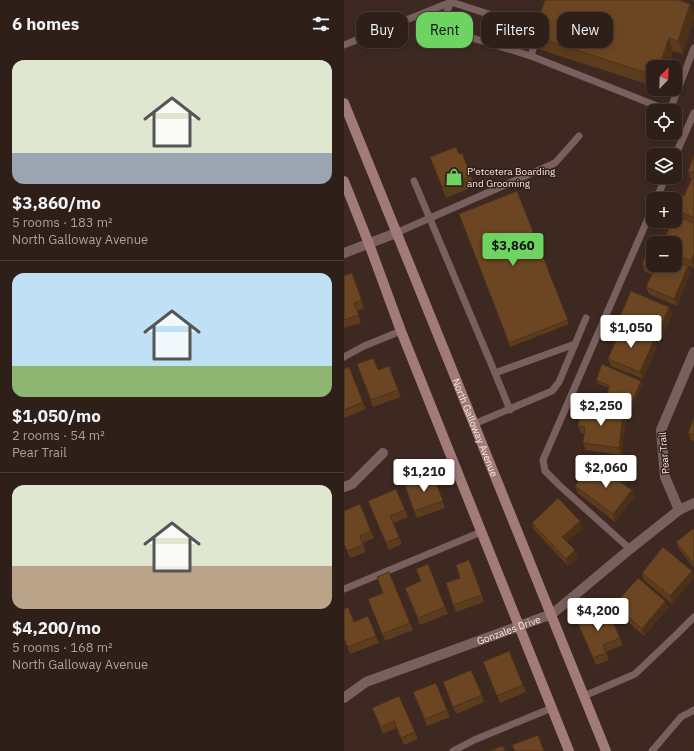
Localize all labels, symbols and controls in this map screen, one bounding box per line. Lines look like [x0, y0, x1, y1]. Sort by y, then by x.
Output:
chip: Buy [356, 12, 408, 48]
chip: Rent [416, 12, 473, 48]
chip: Filters [481, 12, 549, 48]
chip: New [557, 12, 613, 48]
text: 6 homes [12, 13, 79, 35]
icon: filters [310, 13, 332, 35]
north arrow [646, 60, 682, 96]
map controls [646, 60, 682, 272]
icon: home [136, 86, 208, 158]
button: locate [646, 104, 682, 140]
button: layers [646, 148, 682, 184]
place label: P'etcetera Boarding and Grooming [467, 165, 556, 190]
shop icon: P'etcetera Boarding and Grooming [444, 167, 464, 187]
text: $3,860/mo [12, 192, 101, 214]
button: + [646, 192, 682, 228]
text: 5 rooms · 183 m² [12, 214, 113, 231]
text: North Galloway Avenue [12, 231, 148, 248]
pin: $3,860 [480, 233, 546, 267]
button: − [646, 236, 682, 272]
text: $3,860 [491, 237, 535, 254]
icon: home [136, 299, 208, 371]
pin: $1,050 [598, 315, 664, 349]
text: $1,050 [609, 319, 653, 336]
street label: North Galloway Avenue [450, 376, 501, 479]
pin: $2,250 [568, 393, 634, 427]
text: $2,250 [579, 397, 623, 414]
text: $1,050/mo [12, 405, 101, 427]
text: 2 rooms · 54 m² [12, 427, 105, 444]
street label: Pear Trail [656, 431, 672, 475]
text: Pear Trail [12, 444, 67, 461]
pin: $2,060 [573, 455, 639, 489]
pin: $1,210 [391, 459, 457, 493]
text: $2,060 [584, 459, 628, 476]
text: $1,210 [402, 463, 446, 480]
icon: home [136, 511, 208, 583]
pin: $4,200 [565, 598, 631, 632]
text: $4,200 [576, 602, 620, 619]
street label: Gonzales Drive [475, 612, 543, 647]
text: $4,200/mo [12, 617, 101, 639]
text: 5 rooms · 168 m² [12, 639, 113, 656]
text: North Galloway Avenue [12, 656, 148, 673]

